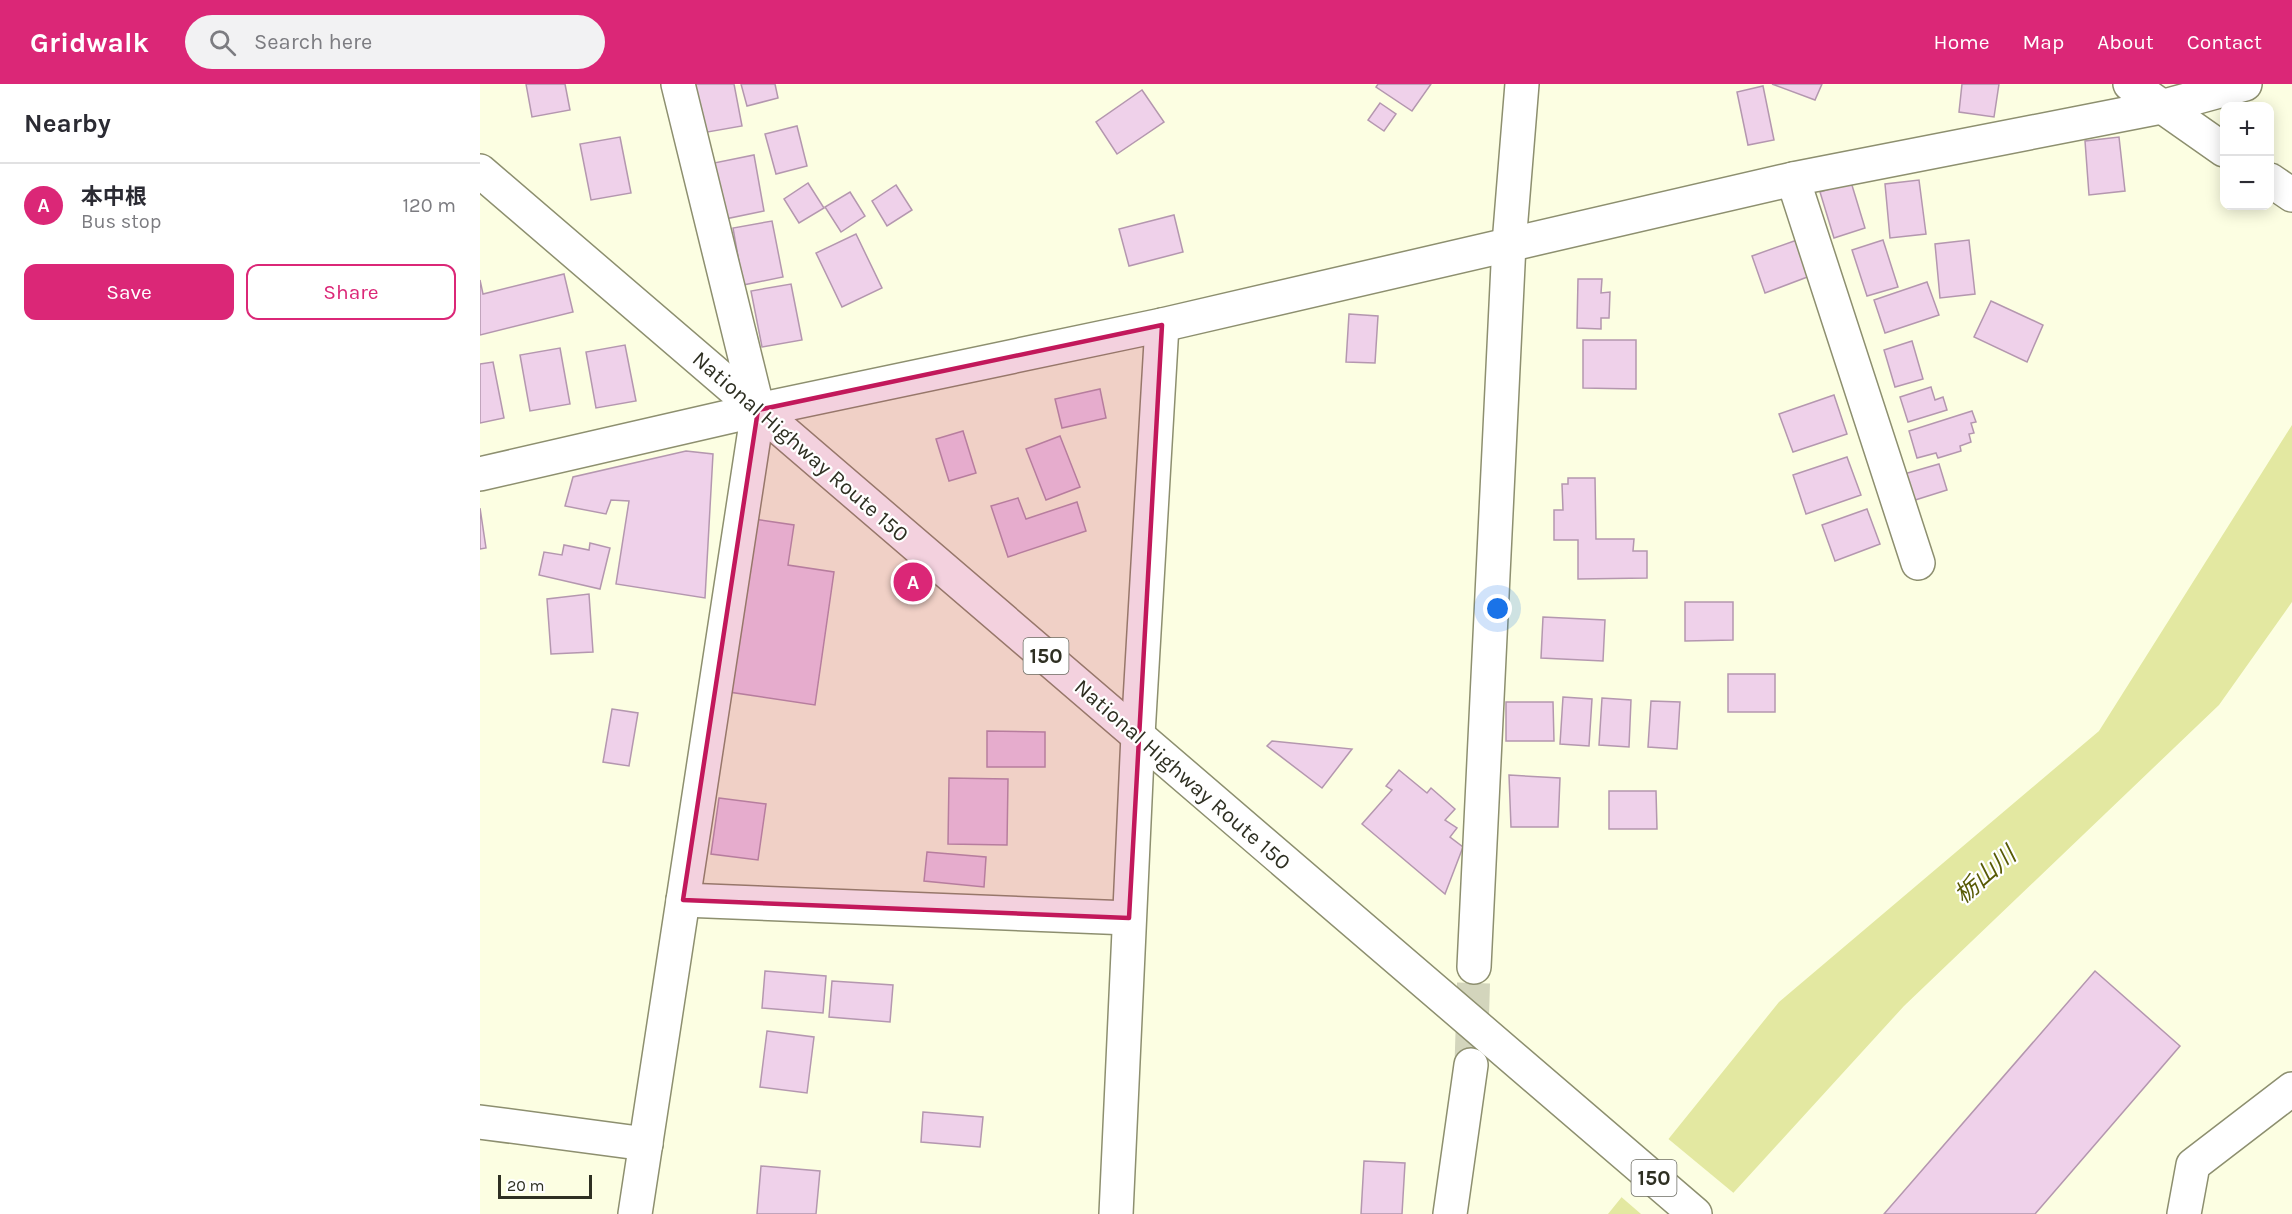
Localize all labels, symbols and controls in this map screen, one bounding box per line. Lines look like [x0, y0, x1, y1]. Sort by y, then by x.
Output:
search box [185, 15, 605, 69]
text: Gridwalk [30, 26, 149, 59]
icon: search [206, 26, 239, 59]
text: Search here [254, 29, 372, 55]
text: Home [1934, 30, 1990, 54]
text: Map [2023, 30, 2064, 54]
text: About [2097, 30, 2154, 54]
text: Contact [2187, 30, 2262, 54]
map controls [2220, 102, 2274, 210]
button: + [2220, 102, 2274, 156]
text: Nearby [24, 108, 111, 139]
button: − [2220, 156, 2274, 210]
text: 本中根 [81, 184, 147, 210]
text: A [37, 194, 50, 217]
text: 120 m [402, 194, 456, 217]
text: Bus stop [81, 210, 161, 233]
button: Save [24, 264, 234, 320]
button: Share [246, 264, 456, 320]
street label: National Highway Route 150 [687, 346, 914, 548]
pin: A [894, 560, 932, 604]
your location [1483, 594, 1512, 623]
road number: 150 [1024, 638, 1068, 674]
street label: National Highway Route 150 [1069, 674, 1296, 876]
water label: 栃山川 [1949, 839, 2024, 909]
road number: 150 [1632, 1160, 1676, 1196]
scale bar [498, 1172, 592, 1200]
text: 20 m [507, 1176, 545, 1195]

